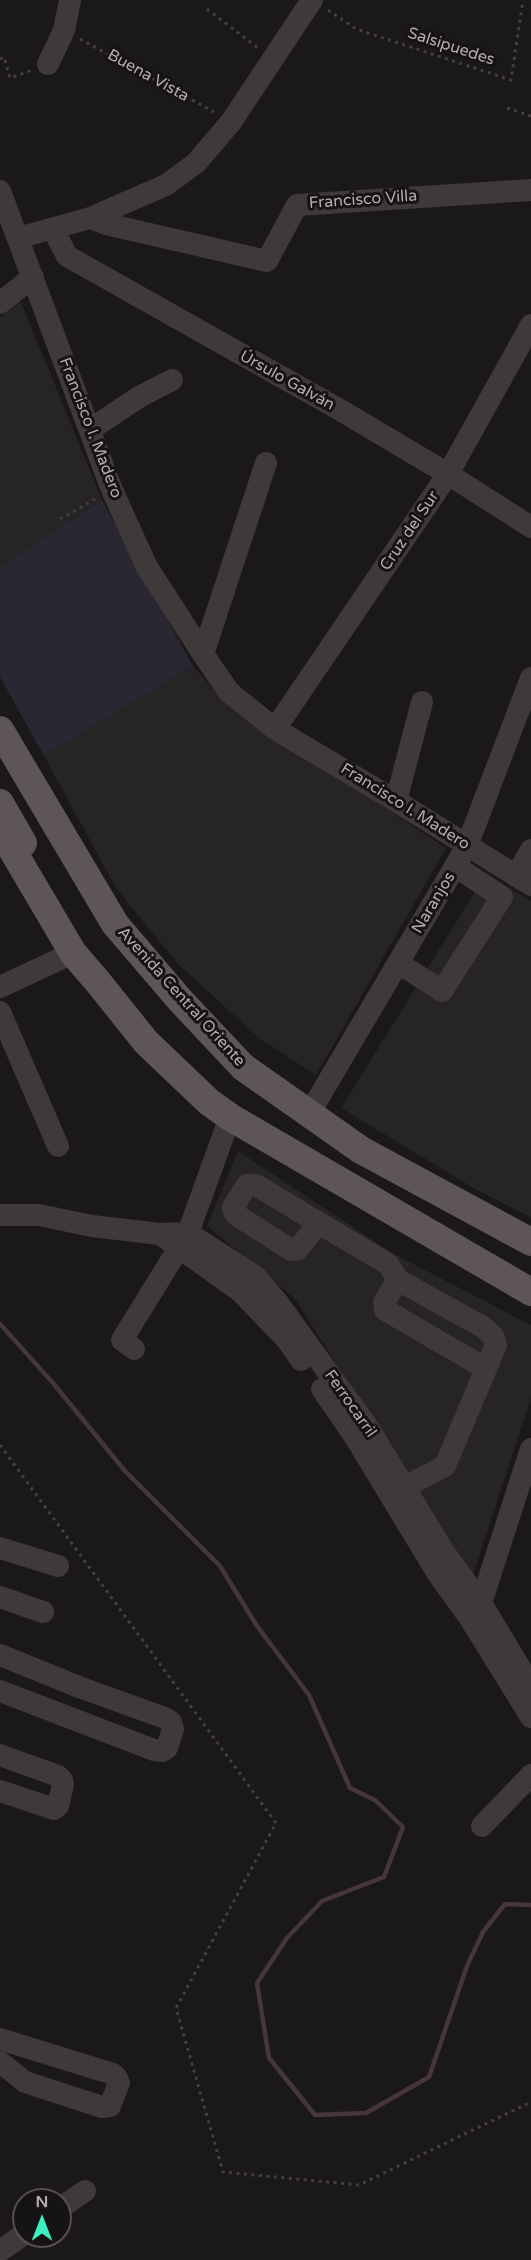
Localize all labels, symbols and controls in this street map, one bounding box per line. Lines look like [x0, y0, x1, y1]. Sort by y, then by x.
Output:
street label: Salsipuedes [405, 24, 497, 70]
street label: Buena Vista [104, 46, 192, 106]
street label: Francisco Villa [308, 187, 418, 213]
street label: Úrsulo Galván [236, 347, 338, 415]
street label: Francisco I. Madero [54, 355, 126, 501]
street label: Cruz del Sur [376, 488, 444, 574]
street label: Francisco I. Madero [337, 759, 473, 855]
street label: Naranjos [408, 869, 460, 937]
street label: Avenida Central Oriente [113, 923, 249, 1071]
street label: Ferrocarril [320, 1367, 380, 1441]
north arrow [12, 2188, 72, 2248]
text: N [36, 2192, 48, 2212]

